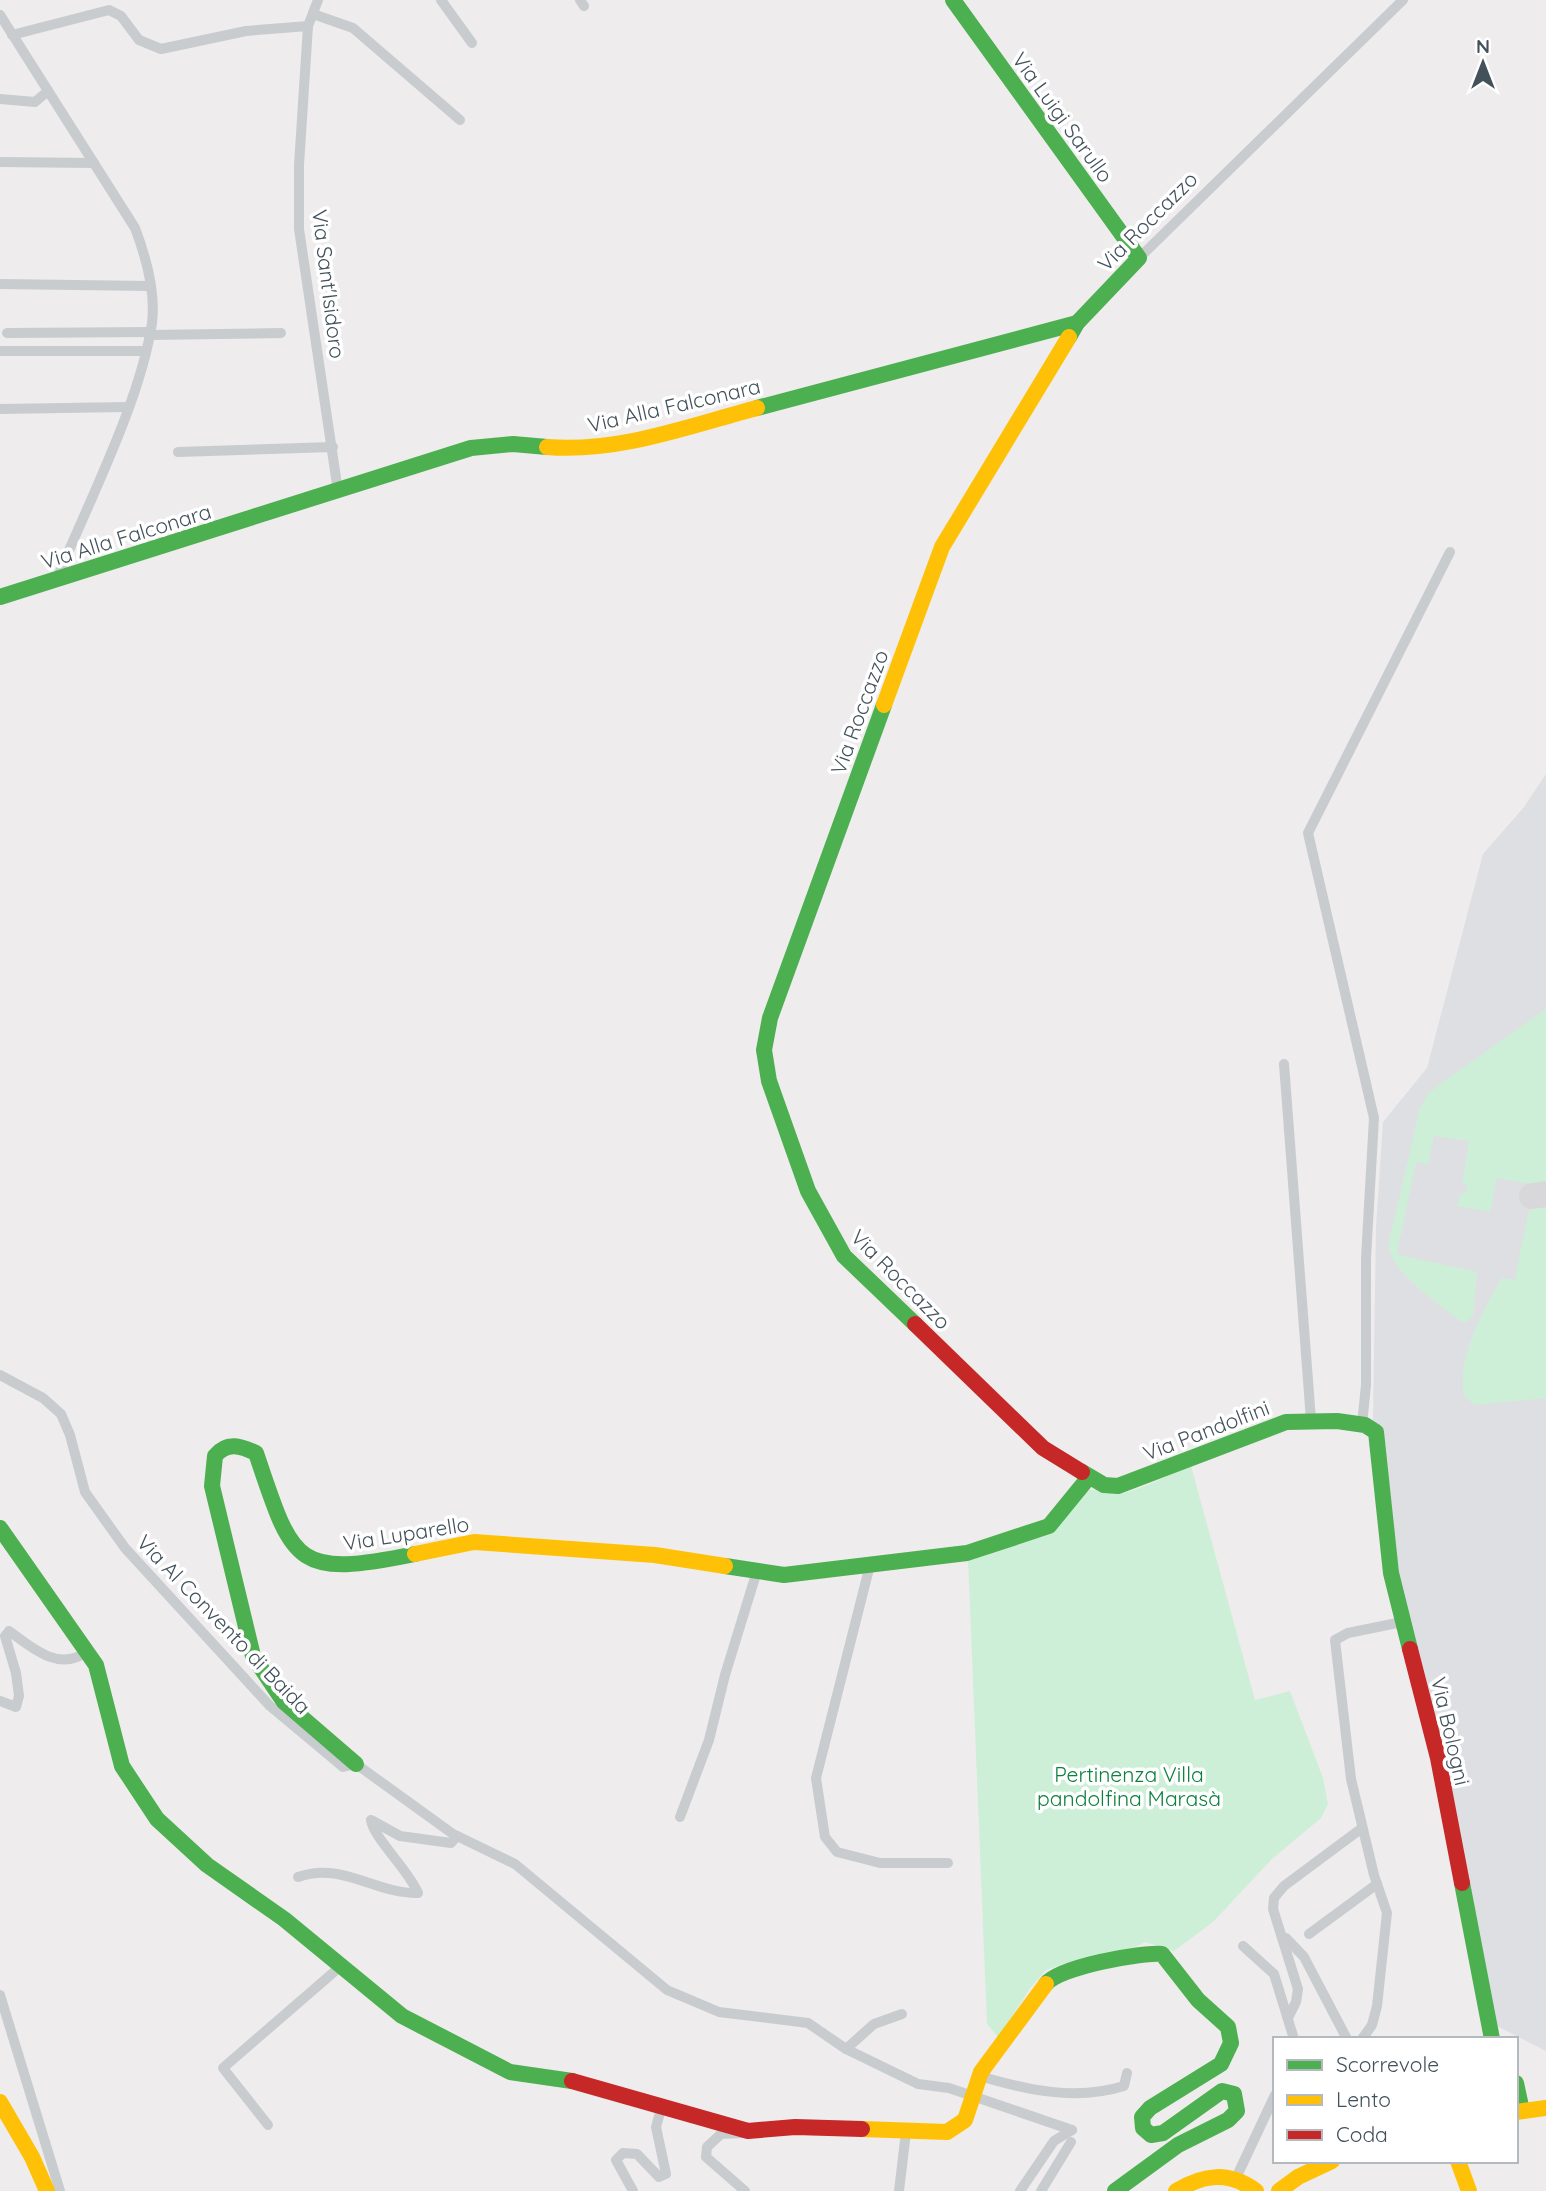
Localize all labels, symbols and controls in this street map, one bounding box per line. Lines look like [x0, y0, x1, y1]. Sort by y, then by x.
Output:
north arrow [1448, 28, 1518, 98]
text: N [1476, 34, 1490, 58]
street label: Via Luigi Sarullo [1007, 47, 1119, 187]
street label: Via Roccazzo [1092, 166, 1202, 276]
street label: Via Sant'Isidoro [307, 208, 351, 360]
street label: Via Alla Falconara [585, 372, 763, 438]
street label: Via Alla Falconara [38, 498, 214, 574]
street label: Via Roccazzo [824, 646, 894, 778]
street label: Via Roccazzo [846, 1224, 956, 1334]
street label: Via Pandolfini [1139, 1394, 1273, 1466]
street label: Via Luparello [341, 1510, 471, 1556]
street label: Via Al Convento di Baida [132, 1529, 316, 1719]
street label: Via Bologni [1426, 1674, 1476, 1788]
park label: Pertinenza Villa pandolfina Marasà [1037, 1761, 1221, 1811]
legend [1273, 2037, 1518, 2163]
text: Scorrevole [1336, 2051, 1439, 2077]
text: Lento [1336, 2086, 1391, 2112]
text: Coda [1336, 2121, 1388, 2147]

